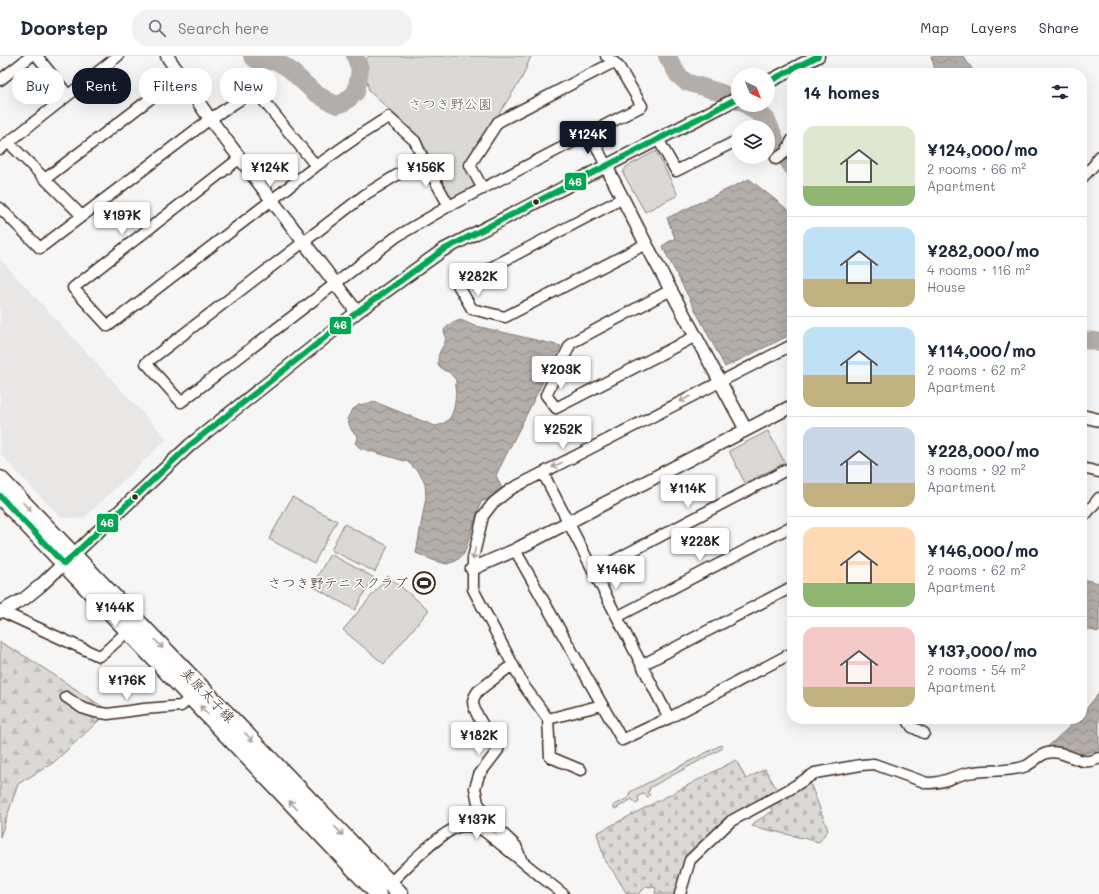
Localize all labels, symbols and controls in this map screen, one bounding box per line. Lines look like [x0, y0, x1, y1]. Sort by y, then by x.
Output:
search box [132, 10, 412, 46]
text: Doorstep [20, 15, 108, 40]
icon: search [146, 17, 168, 39]
text: Search here [178, 18, 269, 38]
text: Map [920, 18, 949, 37]
text: Layers [971, 18, 1017, 37]
text: Share [1039, 18, 1079, 37]
chip: Buy [12, 68, 64, 104]
chip: Rent [72, 68, 131, 104]
chip: Filters [139, 68, 212, 104]
chip: New [220, 68, 277, 104]
north arrow [731, 68, 775, 112]
map controls [731, 68, 775, 164]
text: 14 homes [803, 81, 880, 103]
icon: filters [1049, 81, 1071, 103]
park label: さつき野公園 [408, 94, 492, 113]
button: layers [731, 120, 775, 164]
pin: ¥124K [560, 121, 616, 155]
text: ¥124K [569, 125, 607, 142]
text: ¥124,000/mo [927, 138, 1038, 160]
icon: home [835, 142, 883, 190]
pin: ¥124K [242, 154, 298, 188]
pin: ¥156K [398, 154, 454, 188]
text: ¥124K [251, 158, 289, 175]
text: ¥156K [407, 158, 445, 175]
text: 2 rooms · 66 m² [927, 160, 1026, 177]
line badge: 46 [564, 172, 587, 191]
text: 46 [568, 174, 582, 189]
text: Apartment [927, 177, 996, 194]
unlabelled marker [531, 197, 541, 207]
pin: ¥197K [94, 202, 150, 236]
text: ¥197K [103, 206, 141, 223]
text: ¥282,000/mo [927, 239, 1039, 261]
icon: home [835, 243, 883, 291]
text: 4 rooms · 116 m² [927, 261, 1030, 278]
pin: ¥282K [450, 263, 506, 297]
text: ¥282K [458, 267, 498, 284]
text: House [927, 278, 965, 295]
line badge: 46 [329, 316, 352, 335]
text: 46 [333, 317, 347, 332]
text: ¥114,000/mo [927, 339, 1036, 361]
icon: home [835, 343, 883, 391]
pin: ¥203K [533, 356, 589, 390]
text: ¥203K [541, 360, 581, 377]
text: 2 rooms · 62 m² [927, 361, 1026, 378]
text: Apartment [927, 378, 996, 395]
one-way arrow [679, 396, 691, 403]
pin: ¥252K [535, 416, 591, 450]
text: ¥252K [543, 420, 583, 437]
text: ¥228,000/mo [927, 439, 1039, 461]
icon: home [835, 443, 883, 491]
text: 3 rooms · 92 m² [927, 461, 1026, 478]
one-way arrow [552, 462, 564, 469]
pin: ¥114K [660, 475, 716, 509]
text: Apartment [927, 478, 996, 495]
text: ¥114K [670, 479, 706, 496]
unlabelled marker [130, 492, 140, 502]
one-way arrow [22, 502, 32, 512]
line badge: 46 [96, 513, 119, 533]
text: 46 [100, 515, 114, 530]
pin: ¥228K [672, 528, 728, 562]
text: ¥228K [680, 532, 720, 549]
text: ¥146,000/mo [927, 539, 1039, 561]
icon: home [835, 543, 883, 591]
one-way arrow [470, 547, 478, 560]
pin: ¥146K [588, 556, 644, 590]
text: ¥146K [597, 560, 635, 577]
text: 2 rooms · 62 m² [927, 561, 1026, 578]
sports icon: さつき野テニスクラブ [411, 570, 437, 596]
place label: さつき野テニスクラブ [268, 573, 408, 592]
text: Apartment [927, 578, 996, 595]
pin: ¥144K [87, 594, 143, 628]
text: ¥144K [95, 598, 135, 615]
one-way arrow [154, 639, 164, 649]
text: ¥137,000/mo [927, 639, 1037, 661]
icon: home [835, 643, 883, 691]
text: 2 rooms · 54 m² [927, 661, 1026, 678]
street label: 美原太子線 [177, 663, 240, 726]
pin: ¥176K [99, 667, 155, 701]
text: ¥176K [108, 671, 146, 688]
text: Apartment [927, 678, 996, 695]
one-way arrow [199, 705, 209, 715]
pin: ¥182K [451, 722, 507, 756]
text: ¥182K [460, 726, 498, 743]
one-way arrow [244, 732, 254, 742]
one-way arrow [288, 800, 298, 810]
pin: ¥137K [449, 806, 505, 840]
text: ¥137K [458, 810, 496, 827]
one-way arrow [335, 826, 344, 836]

